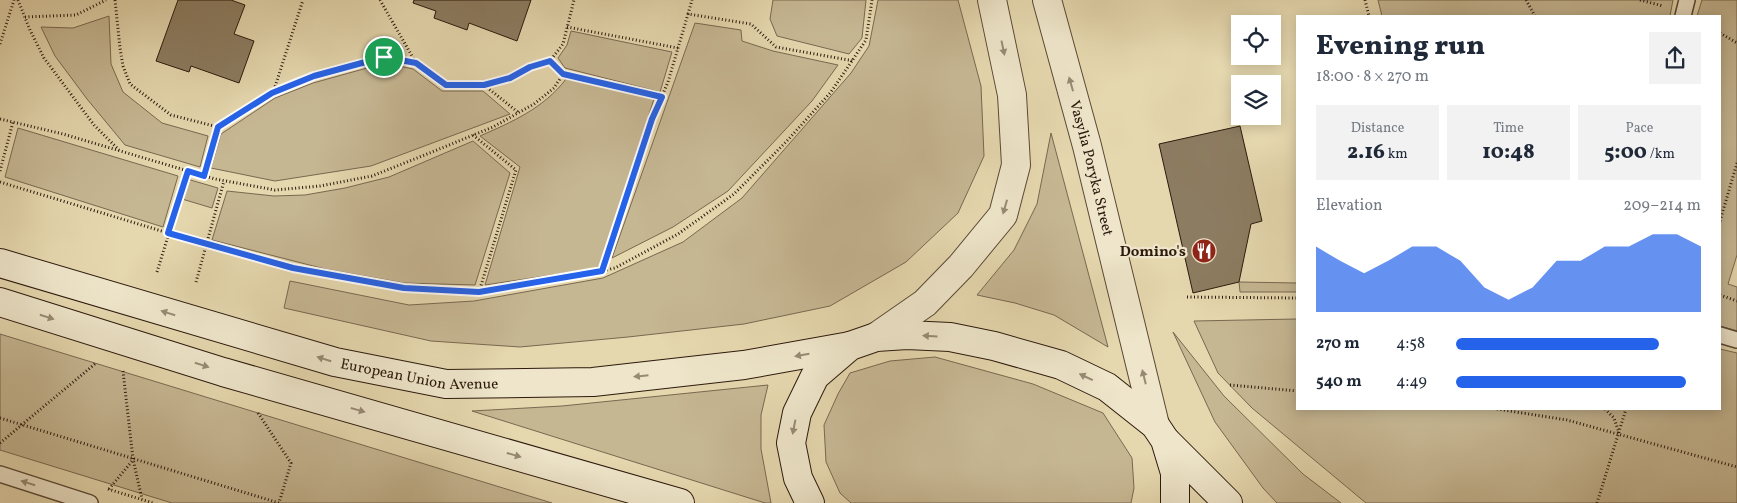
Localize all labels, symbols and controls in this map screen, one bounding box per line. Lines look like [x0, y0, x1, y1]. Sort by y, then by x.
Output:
map controls [1231, 15, 1281, 125]
button: locate [1231, 15, 1281, 65]
text: Evening run [1316, 27, 1485, 66]
button: share [1649, 32, 1701, 84]
pin [363, 36, 405, 78]
one-way arrow [999, 40, 1007, 56]
icon: arrive [370, 43, 398, 71]
text: 18:00 · 8 × 270 m [1316, 66, 1429, 88]
button: layers [1231, 75, 1281, 125]
one-way arrow [1066, 76, 1074, 91]
street label: Vasylia Poryka Street [1063, 98, 1118, 238]
text: Distance [1351, 119, 1404, 138]
text: Time [1493, 119, 1524, 138]
text: Pace [1626, 119, 1654, 138]
text: 2.16 [1347, 138, 1385, 167]
text: 10:48 [1482, 138, 1535, 167]
text: 5:00 [1604, 138, 1647, 167]
text: km [1385, 145, 1408, 164]
text: /km [1647, 145, 1675, 164]
text: Elevation [1316, 195, 1383, 217]
text: 209–214 m [1623, 195, 1701, 217]
one-way arrow [1001, 200, 1009, 215]
restaurant icon: Domino's [1191, 238, 1217, 264]
place label: Domino's [1120, 242, 1186, 263]
one-way arrow [161, 308, 176, 316]
one-way arrow [39, 313, 54, 321]
one-way arrow [922, 332, 938, 340]
text: 270 m [1316, 333, 1360, 355]
text: 4:58 [1396, 333, 1425, 355]
one-way arrow [794, 351, 810, 359]
street label: European Union Avenue [338, 354, 499, 396]
one-way arrow [317, 355, 332, 363]
one-way arrow [195, 361, 210, 369]
one-way arrow [1140, 370, 1148, 385]
text: 540 m [1316, 371, 1362, 393]
text: 4:49 [1396, 371, 1427, 393]
one-way arrow [633, 373, 649, 381]
one-way arrow [1079, 373, 1093, 381]
one-way arrow [350, 407, 365, 415]
one-way arrow [790, 419, 798, 435]
one-way arrow [507, 452, 522, 460]
one-way arrow [21, 479, 36, 487]

